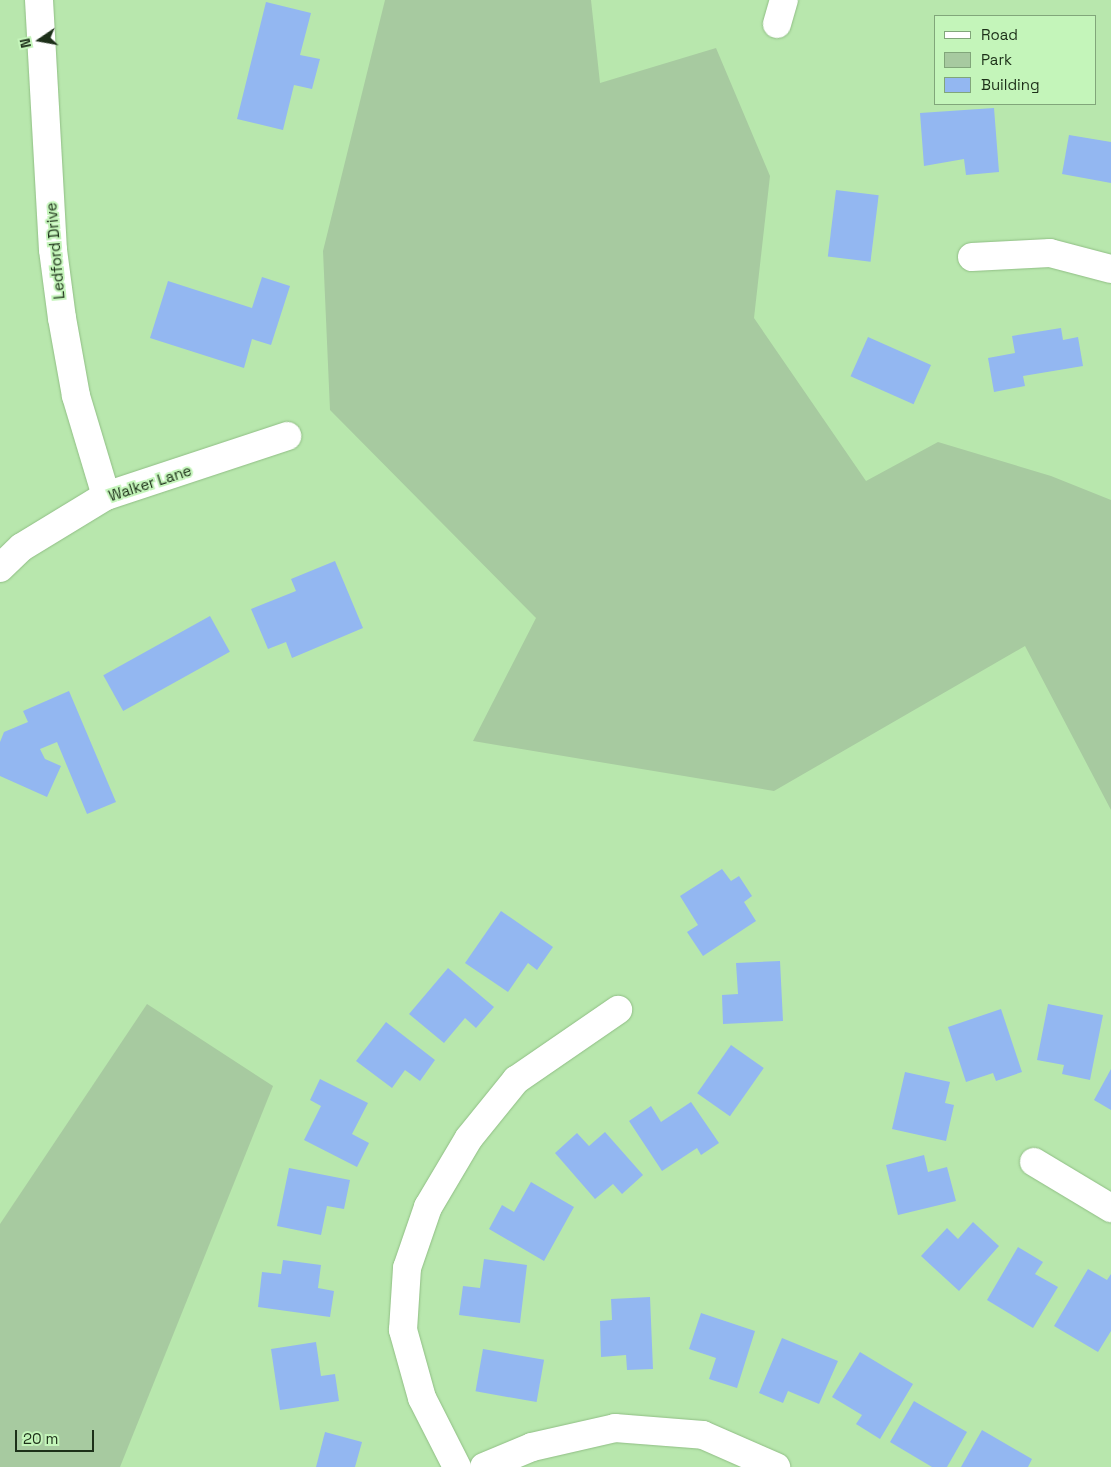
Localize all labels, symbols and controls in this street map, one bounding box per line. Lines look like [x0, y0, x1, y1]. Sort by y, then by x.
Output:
north arrow [15, 15, 65, 65]
legend [934, 15, 1096, 105]
text: Road [981, 25, 1018, 44]
text: N [16, 37, 35, 50]
text: Park [981, 50, 1012, 69]
text: Building [981, 75, 1040, 94]
street label: Ledford Drive [42, 202, 68, 300]
street label: Walker Lane [106, 461, 194, 505]
scale bar [18, 1420, 96, 1452]
text: 20 m [23, 1429, 58, 1448]

